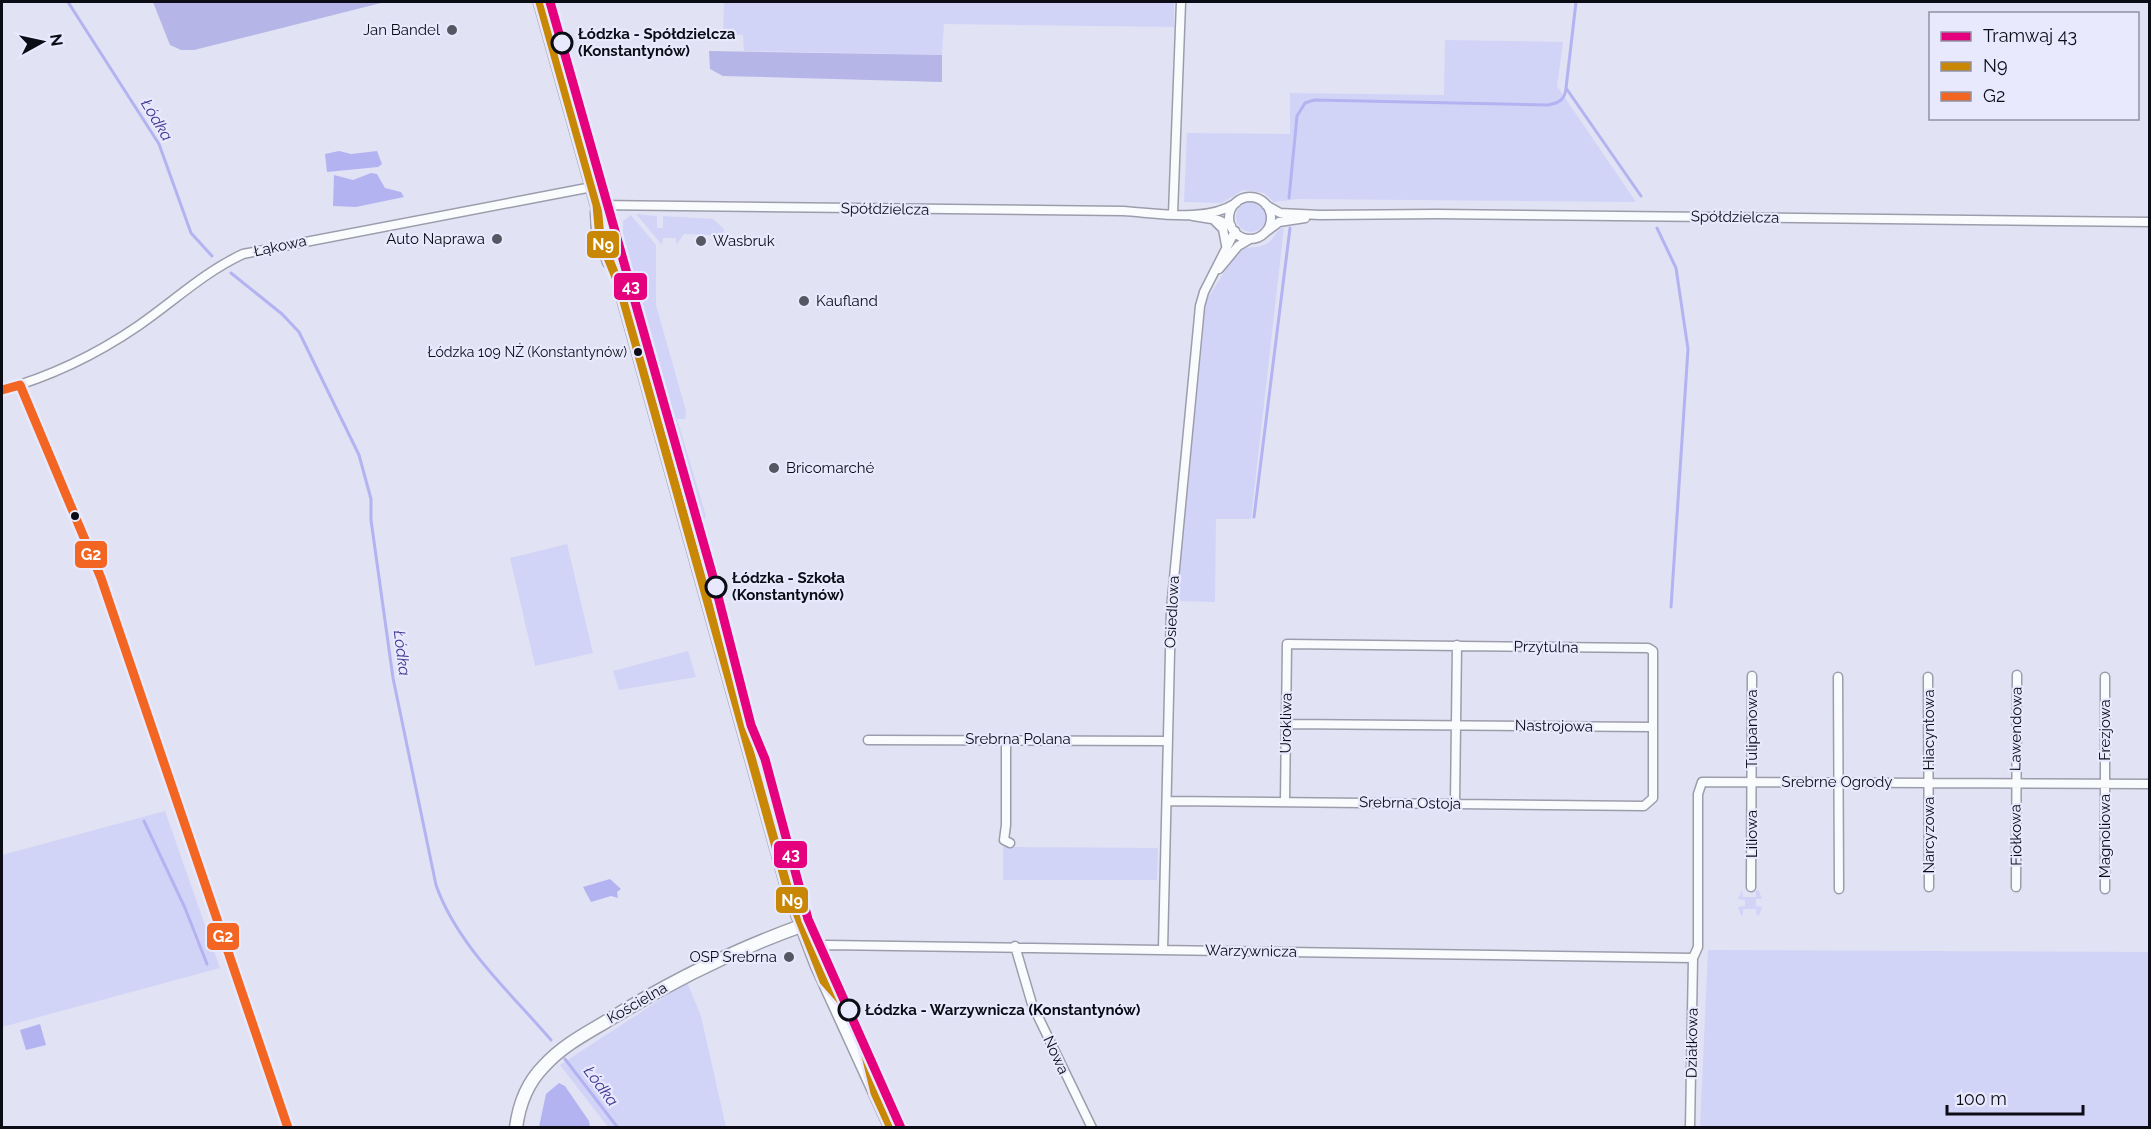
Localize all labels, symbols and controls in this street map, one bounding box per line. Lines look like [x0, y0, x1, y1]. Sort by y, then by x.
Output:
north arrow [12, 12, 72, 72]
legend [1929, 12, 2139, 120]
place label: Jan Bandel [363, 21, 441, 39]
marker: Jan Bandel [445, 23, 459, 37]
place label: Łódzka - Spółdzielcza (Konstantynów) [577, 25, 736, 60]
text: Tramwaj 43 [1983, 25, 2077, 46]
marker: Łódzka - Spółdzielcza (Konstantynów) [551, 32, 573, 54]
text: N [46, 33, 67, 47]
text: N9 [1983, 55, 2007, 76]
text: G2 [1983, 85, 2005, 106]
water label: Łódka [137, 96, 177, 145]
street label: Spółdzielcza [841, 199, 929, 219]
street label: Spółdzielcza [1691, 207, 1779, 227]
place label: Auto Naprawa [386, 230, 485, 248]
line badge: N9 [586, 230, 620, 259]
street label: Łąkowa [252, 232, 308, 260]
marker: Auto Naprawa [490, 232, 504, 246]
place label: Wasbruk [713, 232, 775, 250]
marker: Wasbruk [694, 234, 708, 248]
text: N9 [592, 235, 614, 254]
line badge: 43 [613, 272, 648, 301]
text: 43 [622, 277, 640, 296]
place label: Kaufland [816, 292, 878, 310]
marker: Kaufland [797, 294, 811, 308]
place label: Łódzka 109 NŻ (Konstantynów) [427, 342, 627, 360]
marker: Łódzka 109 NŻ (Konstantynów) [632, 346, 644, 358]
place label: Bricomarché [786, 459, 875, 477]
marker: Bricomarché [767, 461, 781, 475]
unlabelled marker [69, 510, 81, 522]
line badge: G2 [74, 540, 108, 569]
text: G2 [81, 545, 101, 564]
place label: Łódzka - Szkoła (Konstantynów) [731, 569, 845, 604]
street label: Osiedlowa [1161, 575, 1183, 649]
marker: Łódzka - Szkoła (Konstantynów) [705, 576, 727, 598]
water label: Łódka [390, 629, 414, 677]
street label: Przytulna [1513, 637, 1579, 657]
street label: Lawendowa [2006, 687, 2026, 771]
street label: Tulipanowa [1743, 689, 1761, 769]
street label: Hiacyntowa [1920, 689, 1938, 771]
street label: Urokliwa [1276, 693, 1296, 753]
street label: Frezjowa [2096, 699, 2114, 761]
street label: Nastrojowa [1515, 716, 1593, 736]
street label: Srebrna Polana [965, 730, 1071, 748]
street label: Srebrne Ogrody [1782, 773, 1892, 791]
street label: Srebrna Ostoja [1359, 793, 1461, 813]
street label: Magnoliowa [2096, 794, 2114, 878]
street label: Narcyzowa [1920, 797, 1938, 873]
street label: Fiołkowa [2006, 804, 2026, 866]
street label: Liliowa [1743, 810, 1761, 858]
line badge: 43 [773, 840, 808, 869]
text: 43 [782, 845, 800, 864]
line badge: N9 [775, 886, 809, 914]
text: N9 [781, 891, 803, 910]
line badge: G2 [206, 922, 240, 951]
text: G2 [213, 927, 233, 946]
street label: Warzywnicza [1205, 941, 1297, 961]
place label: OSP Srebrna [689, 948, 777, 966]
marker: OSP Srebrna [782, 950, 796, 964]
street label: Kościelna [604, 979, 670, 1027]
marker: Łódzka - Warzywnicza (Konstantynów) [838, 999, 860, 1021]
place label: Łódzka - Warzywnicza (Konstantynów) [864, 1001, 1141, 1019]
street label: Działkowa [1682, 1008, 1702, 1078]
street label: Nowa [1039, 1033, 1073, 1077]
water label: Łódka [580, 1062, 623, 1110]
scale bar [1947, 1078, 2084, 1116]
text: 100 m [1956, 1088, 2007, 1109]

